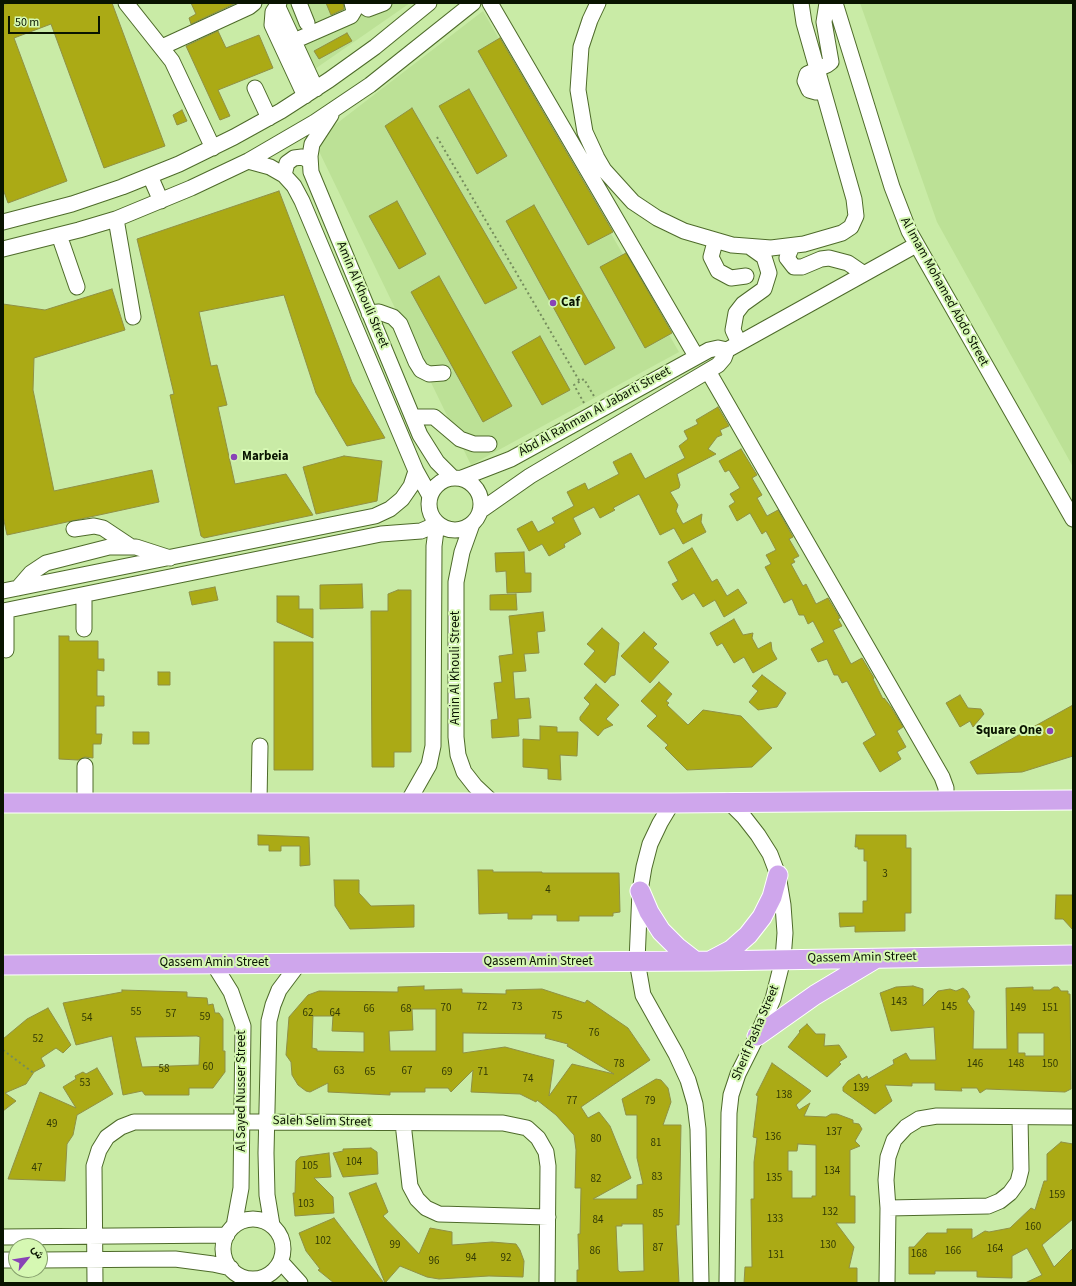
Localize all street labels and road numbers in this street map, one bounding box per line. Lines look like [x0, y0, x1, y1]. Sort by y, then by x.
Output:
street label: Al Imam Mohamed Abdo Street [896, 215, 992, 369]
street label: Amin Al Khouli Street [333, 239, 391, 351]
street label: Abd Al Rahman Al Jabarti Street [516, 364, 674, 460]
street label: Amin Al Khouli Street [448, 611, 464, 725]
street label: Qassem Amin Street [807, 949, 917, 967]
street label: Qassem Amin Street [483, 954, 593, 970]
street label: Qassem Amin Street [159, 955, 269, 971]
street label: Sherif Pasha Street [729, 983, 783, 1083]
street label: Al Sayed Nusser Street [234, 1030, 250, 1152]
street label: Saleh Selim Street [272, 1113, 372, 1131]

